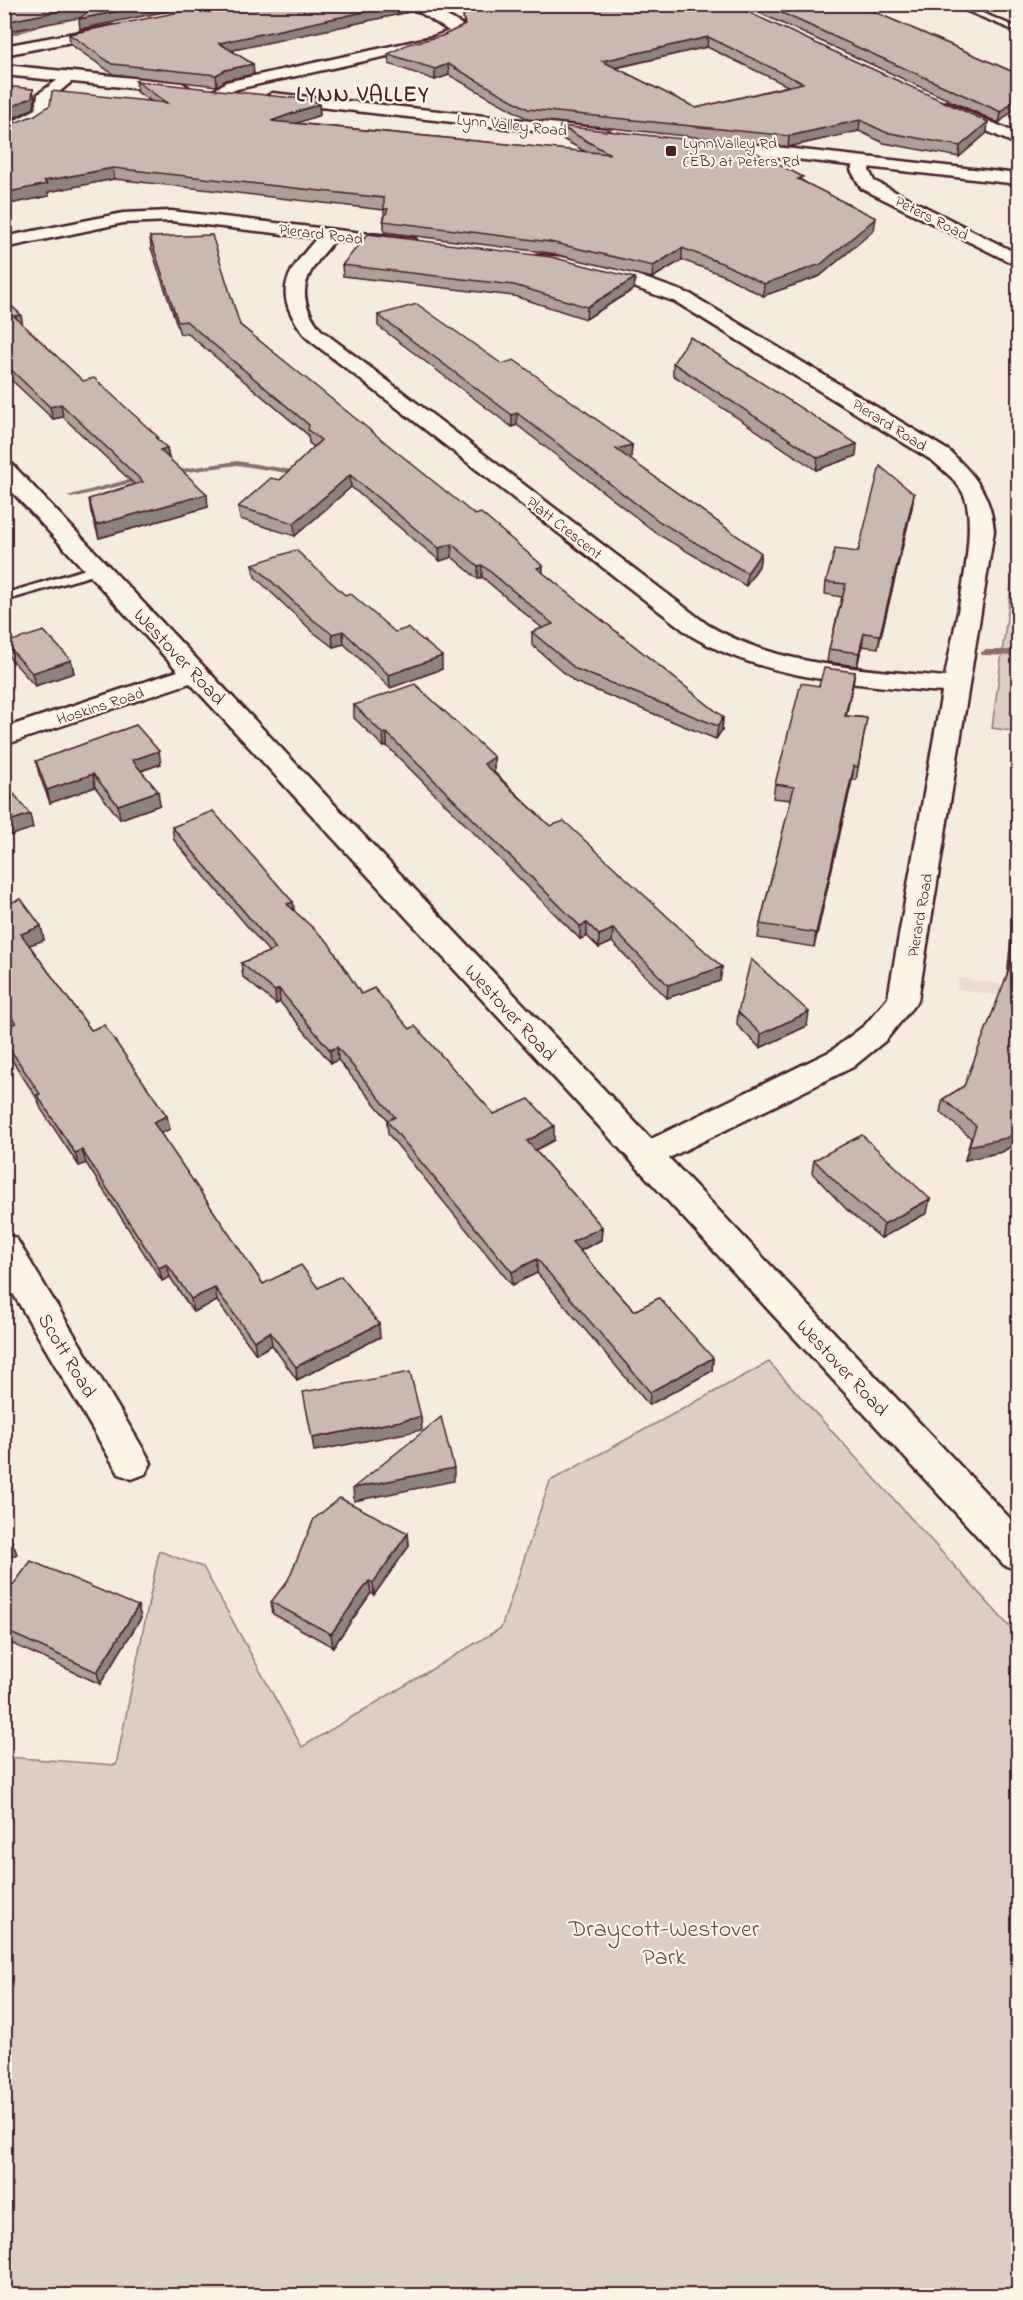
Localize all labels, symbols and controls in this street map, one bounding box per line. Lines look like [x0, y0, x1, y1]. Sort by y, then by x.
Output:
district label: LYNN VALLEY [296, 80, 430, 112]
street label: Lynn Valley Road [455, 108, 568, 144]
place label: Lynn Valley Rd (EB) at Peters Rd [683, 132, 800, 174]
marker: Lynn Valley Rd (EB) at Peters Rd [664, 144, 678, 158]
street label: Peters Road [890, 190, 972, 248]
street label: Pierard Road [277, 218, 364, 252]
street label: Pierard Road [847, 393, 931, 458]
street label: Platt Crescent [521, 491, 607, 566]
street label: Westover Road [125, 603, 231, 713]
street label: Hoskins Road [54, 682, 147, 732]
street label: Pierard Road [902, 872, 940, 959]
street label: Westover Road [456, 959, 562, 1069]
street label: Scott Road [29, 1309, 103, 1404]
street label: Westover Road [788, 1314, 894, 1424]
park label: Draycott-Westover Park [568, 1913, 760, 1976]

